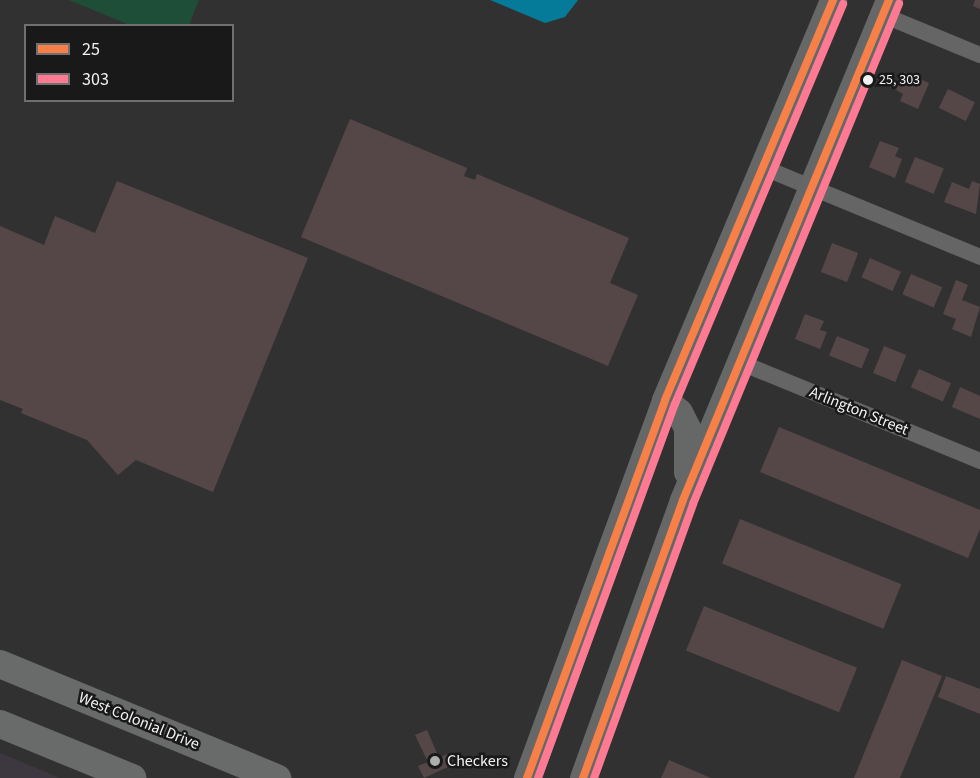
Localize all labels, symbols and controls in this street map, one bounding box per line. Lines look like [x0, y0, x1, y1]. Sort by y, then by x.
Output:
legend [24, 24, 234, 102]
text: 25 [82, 37, 100, 62]
text: 303 [82, 67, 109, 92]
place label: 25, 303 [879, 72, 920, 88]
marker: 25, 303 [862, 74, 874, 86]
street label: Arlington Street [807, 382, 911, 440]
street label: West Colonial Drive [76, 688, 202, 754]
place label: Checkers [447, 751, 508, 771]
marker: Checkers [428, 754, 442, 768]

